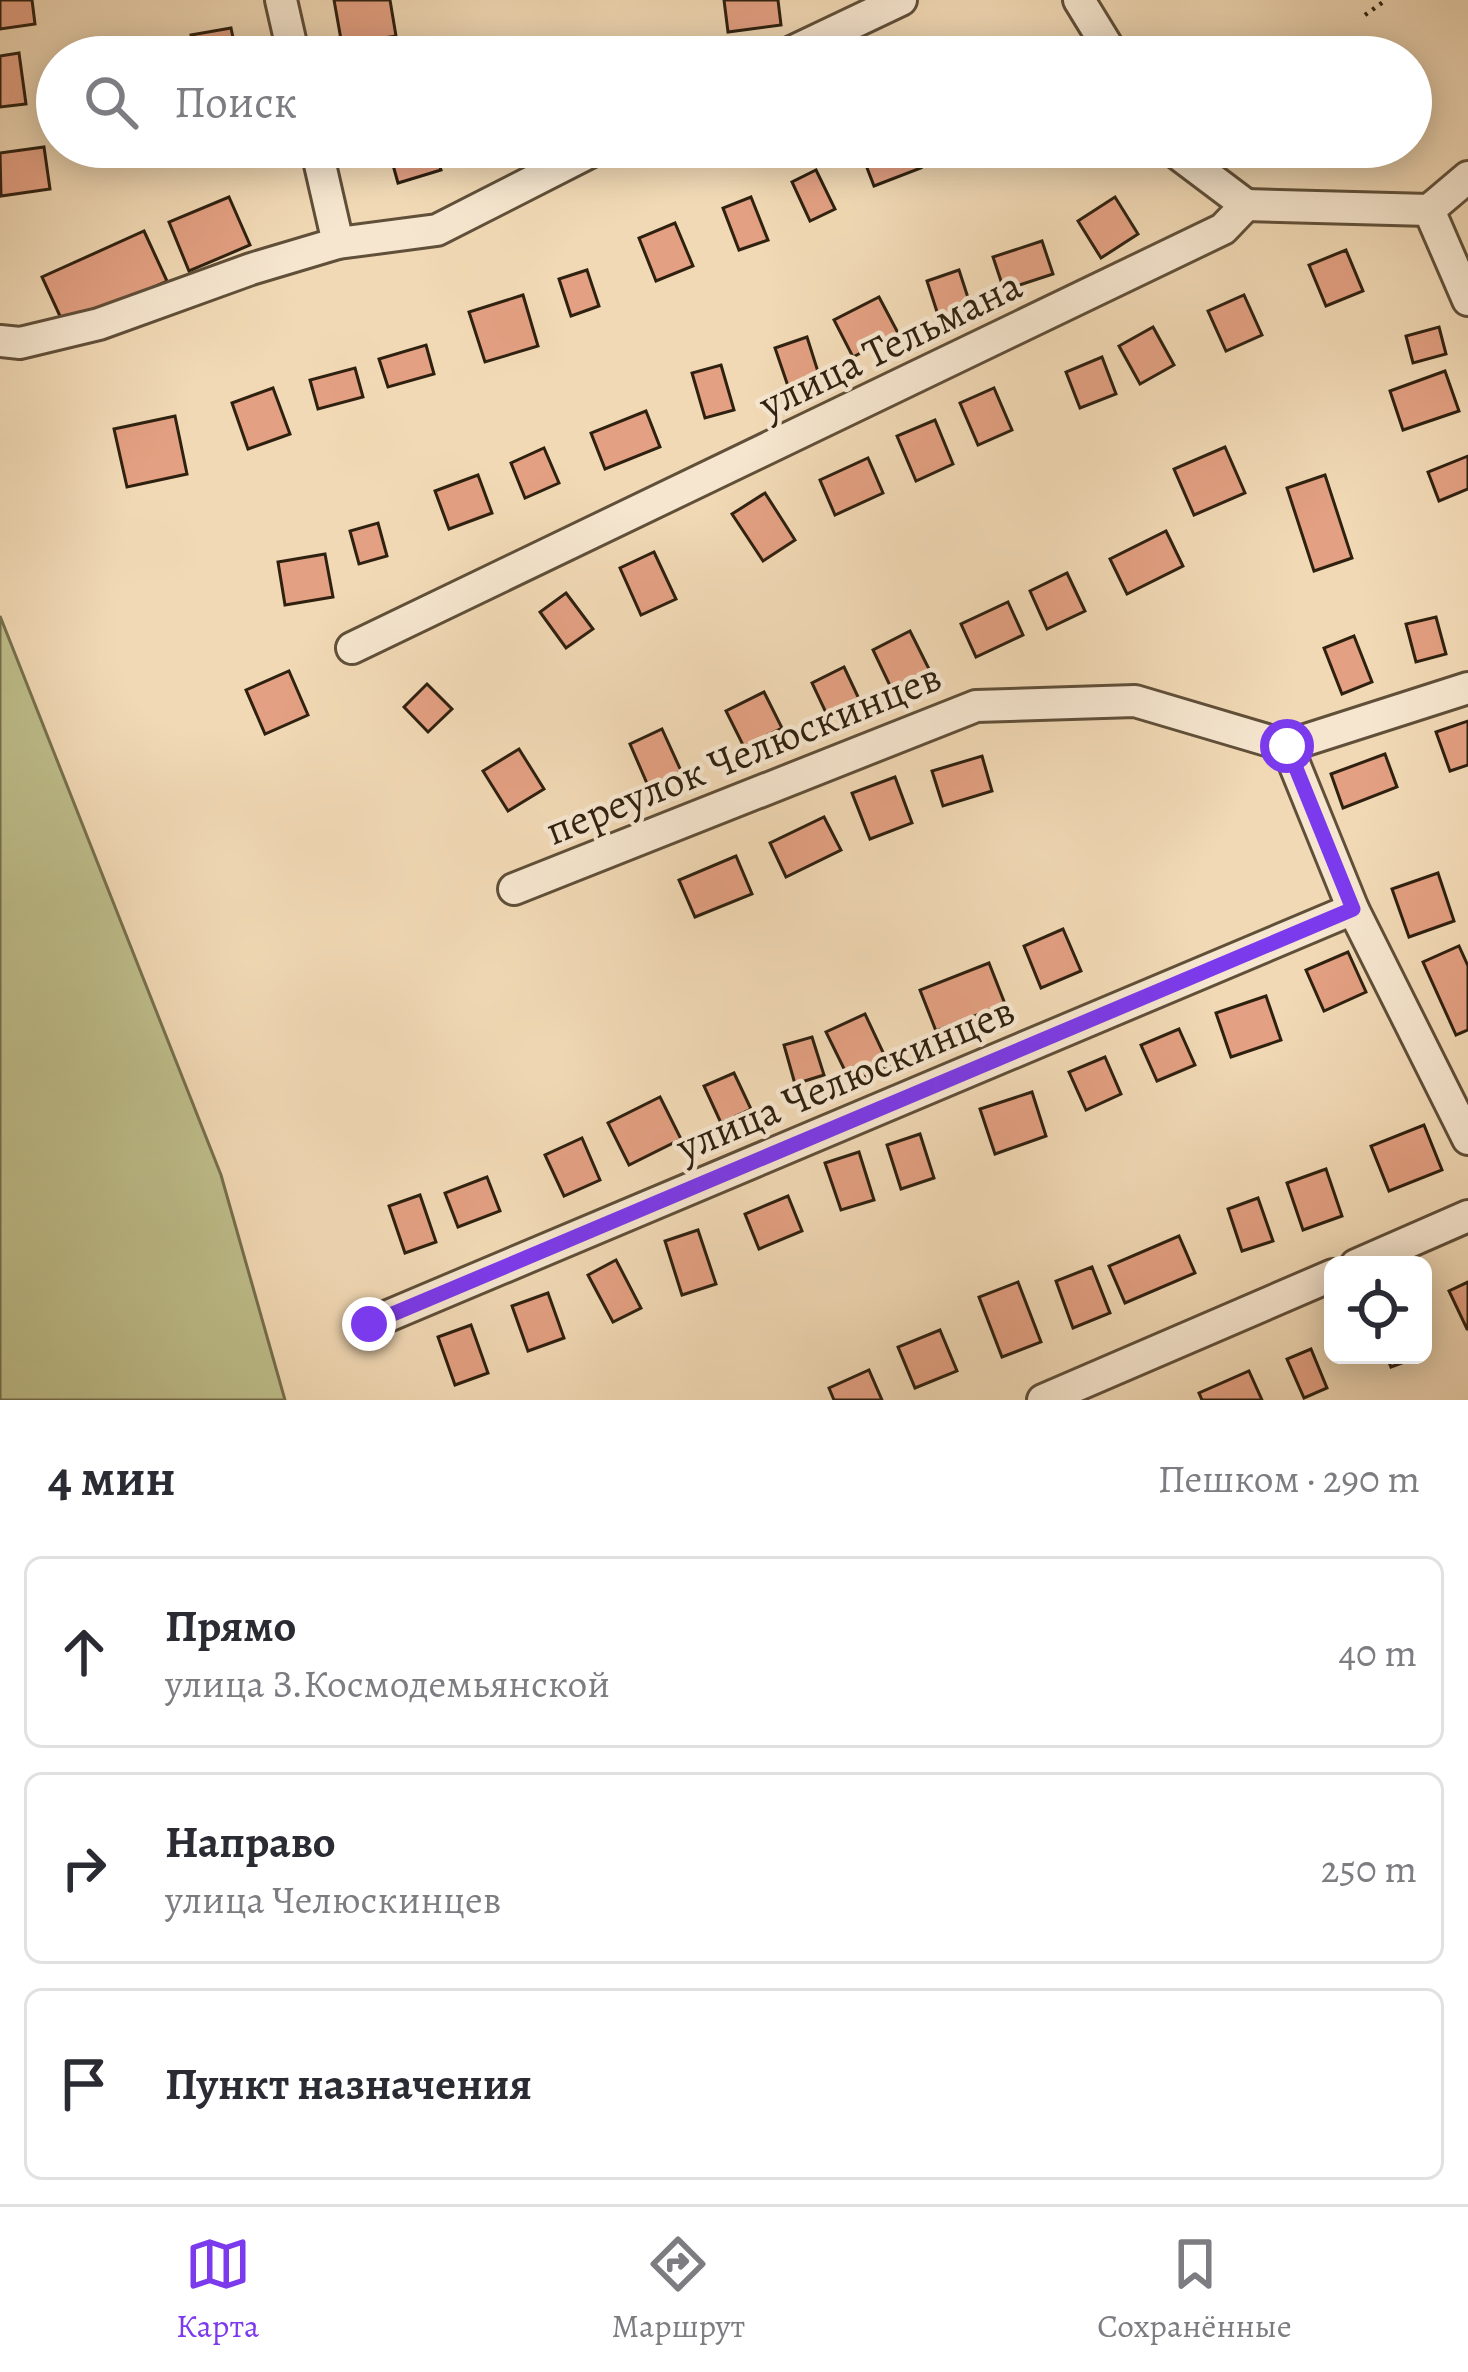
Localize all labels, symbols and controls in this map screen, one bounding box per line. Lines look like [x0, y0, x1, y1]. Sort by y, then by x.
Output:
search box [36, 36, 1432, 168]
icon: search [78, 69, 144, 135]
text: Поиск [174, 71, 297, 133]
street label: улица Тельмана [748, 255, 1031, 433]
street label: переулок Челюскинцев [537, 648, 949, 858]
route start [1260, 719, 1314, 773]
street label: улица Челюскинцев [666, 981, 1023, 1175]
map controls [1324, 1256, 1432, 1364]
button: locate [1324, 1256, 1432, 1364]
route end [342, 1297, 396, 1351]
text: 4 мин [48, 1443, 176, 1513]
text: Пешком · 290 m [1158, 1452, 1420, 1505]
text: Прямо [165, 1595, 296, 1657]
icon: ahead [51, 1619, 117, 1685]
text: 40 m [1338, 1626, 1417, 1679]
text: улица З.Космодемьянской [165, 1657, 610, 1710]
text: Направо [165, 1811, 336, 1873]
icon: right [51, 1835, 117, 1901]
text: 250 m [1321, 1842, 1417, 1895]
text: улица Челюскинцев [165, 1873, 501, 1926]
icon: arrive [51, 2051, 117, 2117]
text: Пункт назначения [165, 2053, 532, 2115]
tab: Карта [176, 2231, 259, 2348]
tab: Маршрут [612, 2231, 745, 2348]
tab: Сохранённые [1097, 2231, 1292, 2348]

